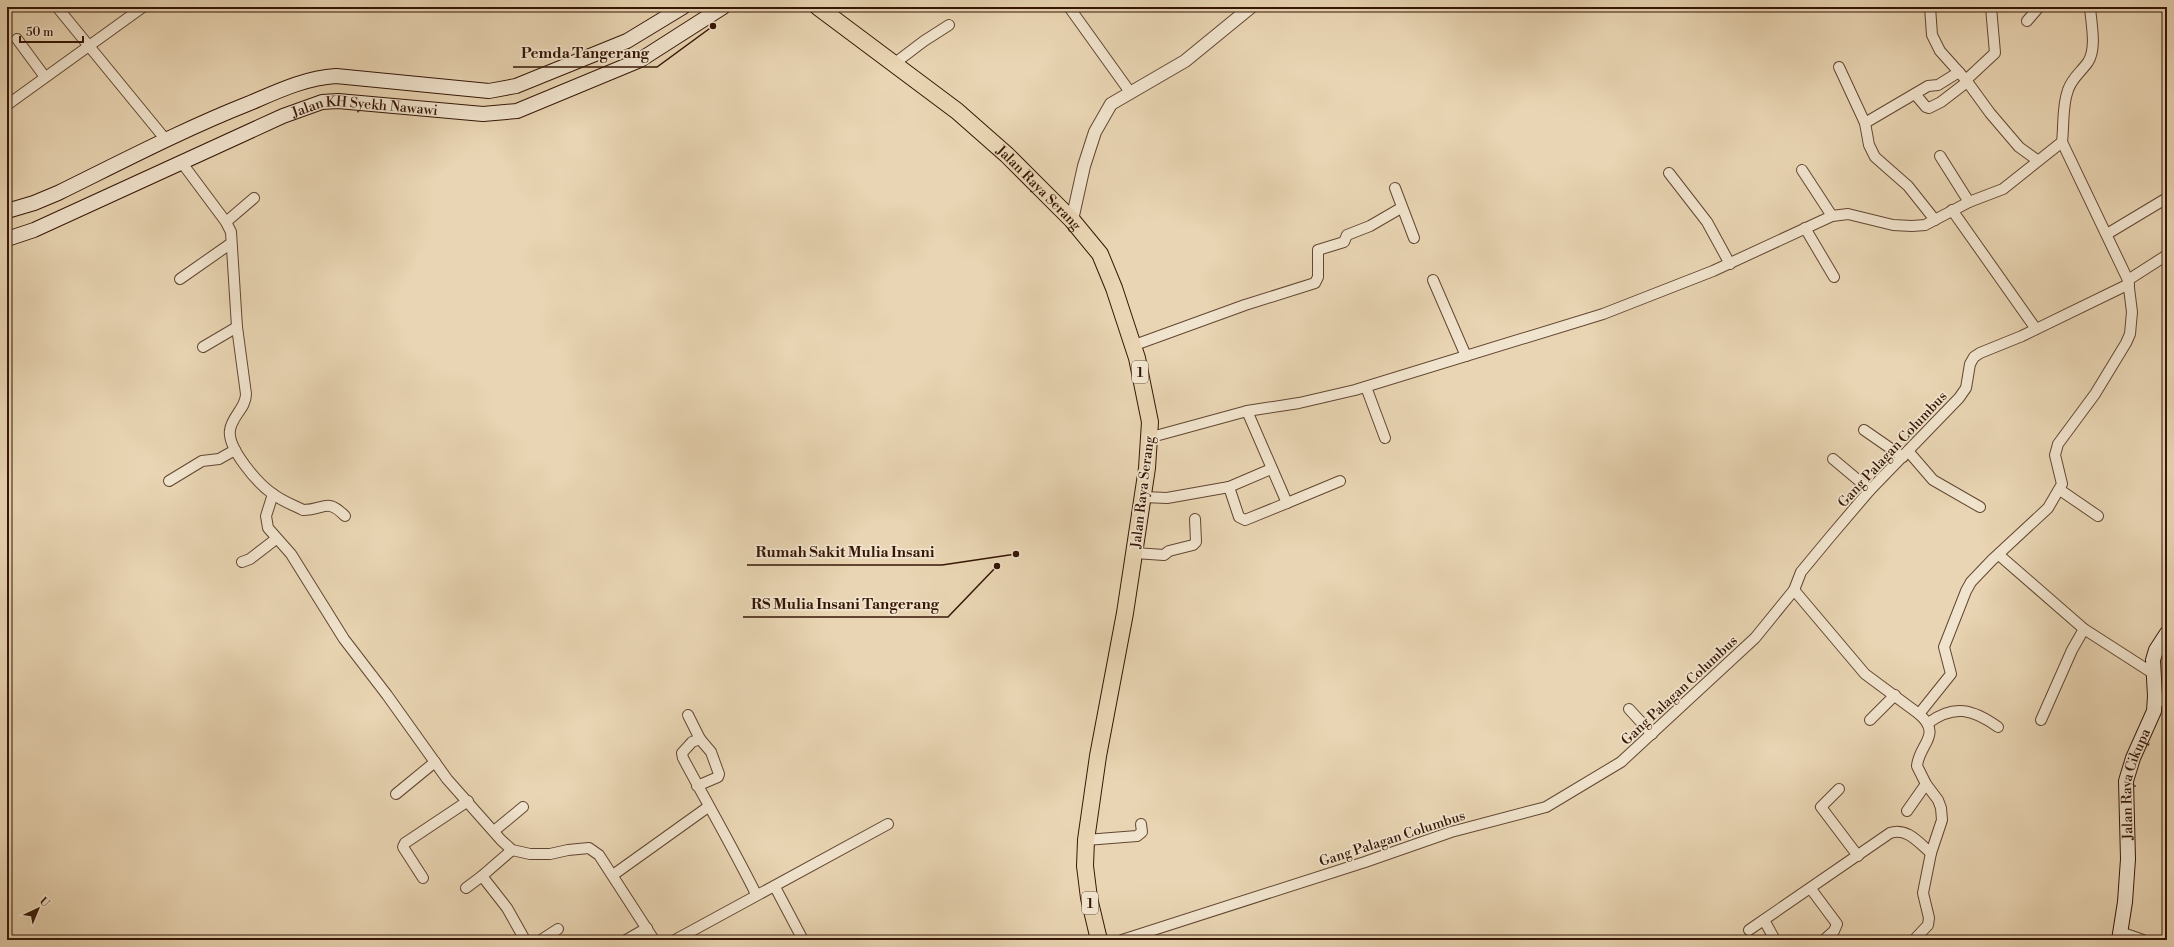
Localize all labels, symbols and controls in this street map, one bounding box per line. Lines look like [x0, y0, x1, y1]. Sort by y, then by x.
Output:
scale bar [20, 18, 83, 44]
text: 50 m [26, 25, 54, 40]
callout: Pemda Tangerang [513, 40, 657, 67]
text: Pemda Tangerang [521, 44, 650, 63]
street label: Jalan KH Syekh Nawawi [288, 93, 439, 122]
street label: Jalan Raya Serang [992, 141, 1085, 235]
road number: 1 [1132, 361, 1148, 383]
street label: Gang Palagan Columbus [1834, 388, 1951, 512]
street label: Jalan Raya Serang [1127, 434, 1159, 550]
callout: Rumah Sakit Mulia Insani [747, 538, 942, 565]
text: Rumah Sakit Mulia Insani [755, 543, 935, 562]
callout: RS Mulia Insani Tangerang [743, 590, 948, 617]
text: RS Mulia Insani Tangerang [751, 595, 940, 614]
street label: Gang Palagan Columbus [1618, 632, 1742, 749]
street label: Jalan Raya Cikupa [2118, 725, 2155, 841]
street label: Gang Palagan Columbus [1317, 807, 1468, 871]
north arrow [18, 889, 58, 929]
road number: 1 [1082, 892, 1098, 914]
text: U [36, 895, 53, 911]

